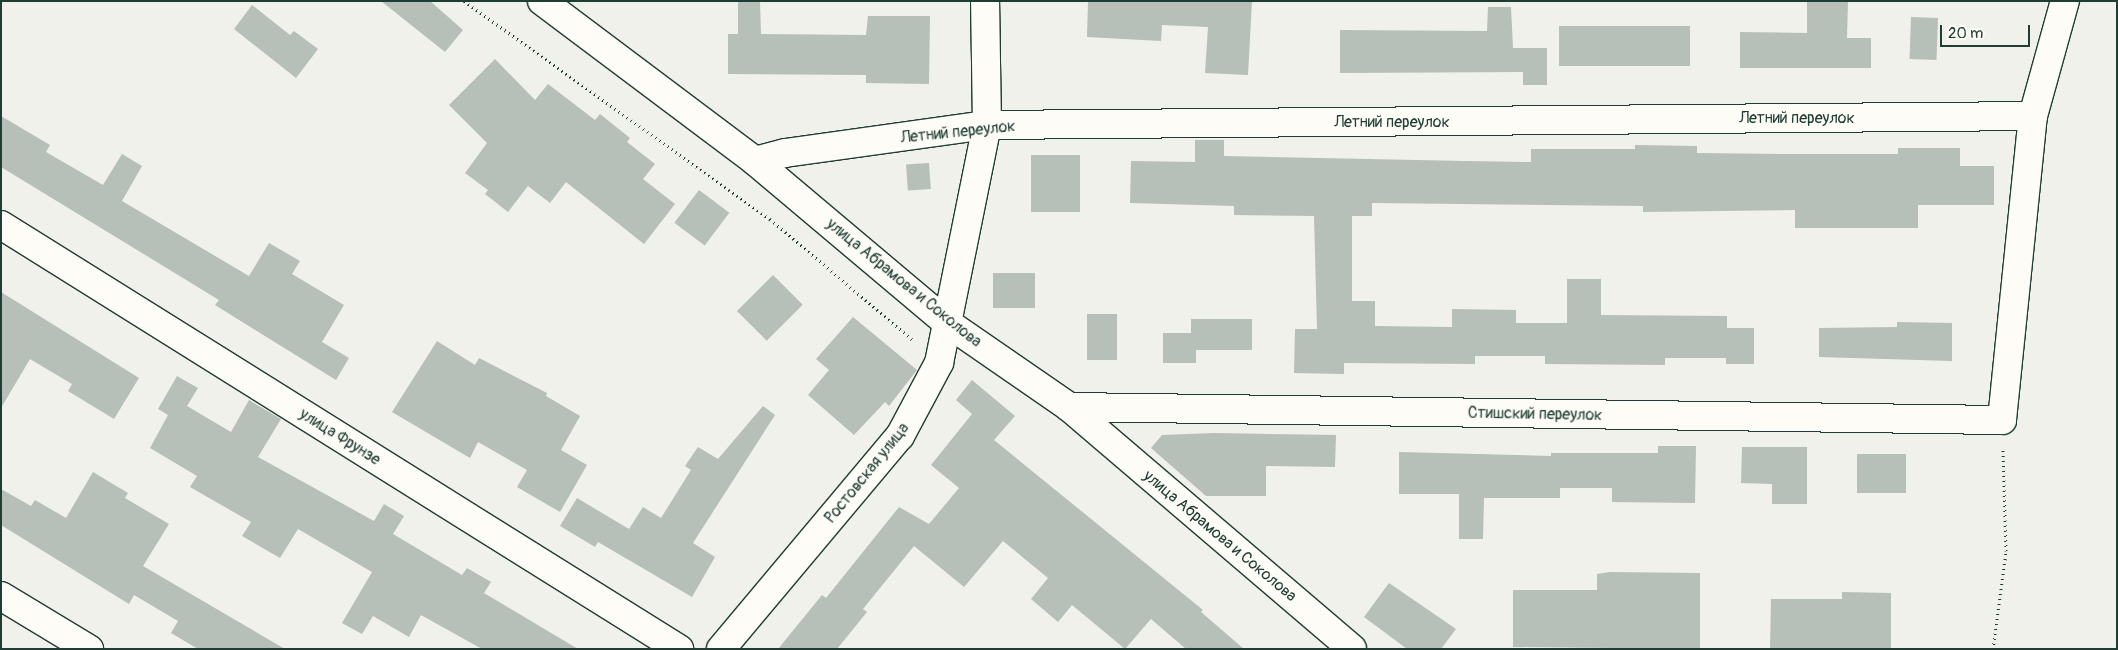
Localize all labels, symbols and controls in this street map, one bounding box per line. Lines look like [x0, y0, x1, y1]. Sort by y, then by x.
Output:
scale bar [1943, 15, 2033, 47]
text: 20 m [1948, 24, 1983, 43]
street label: Летний переулок [1739, 108, 1855, 128]
street label: Летний переулок [1334, 112, 1450, 132]
street label: Летний переулок [900, 116, 1016, 148]
street label: улица Абрамова и Соколова [823, 214, 985, 352]
street label: Стишский переулок [1468, 403, 1602, 425]
street label: улица Фрунзе [296, 404, 384, 470]
street label: Ростовская улица [821, 419, 913, 527]
street label: улица Абрамова и Соколова [1140, 466, 1300, 606]

